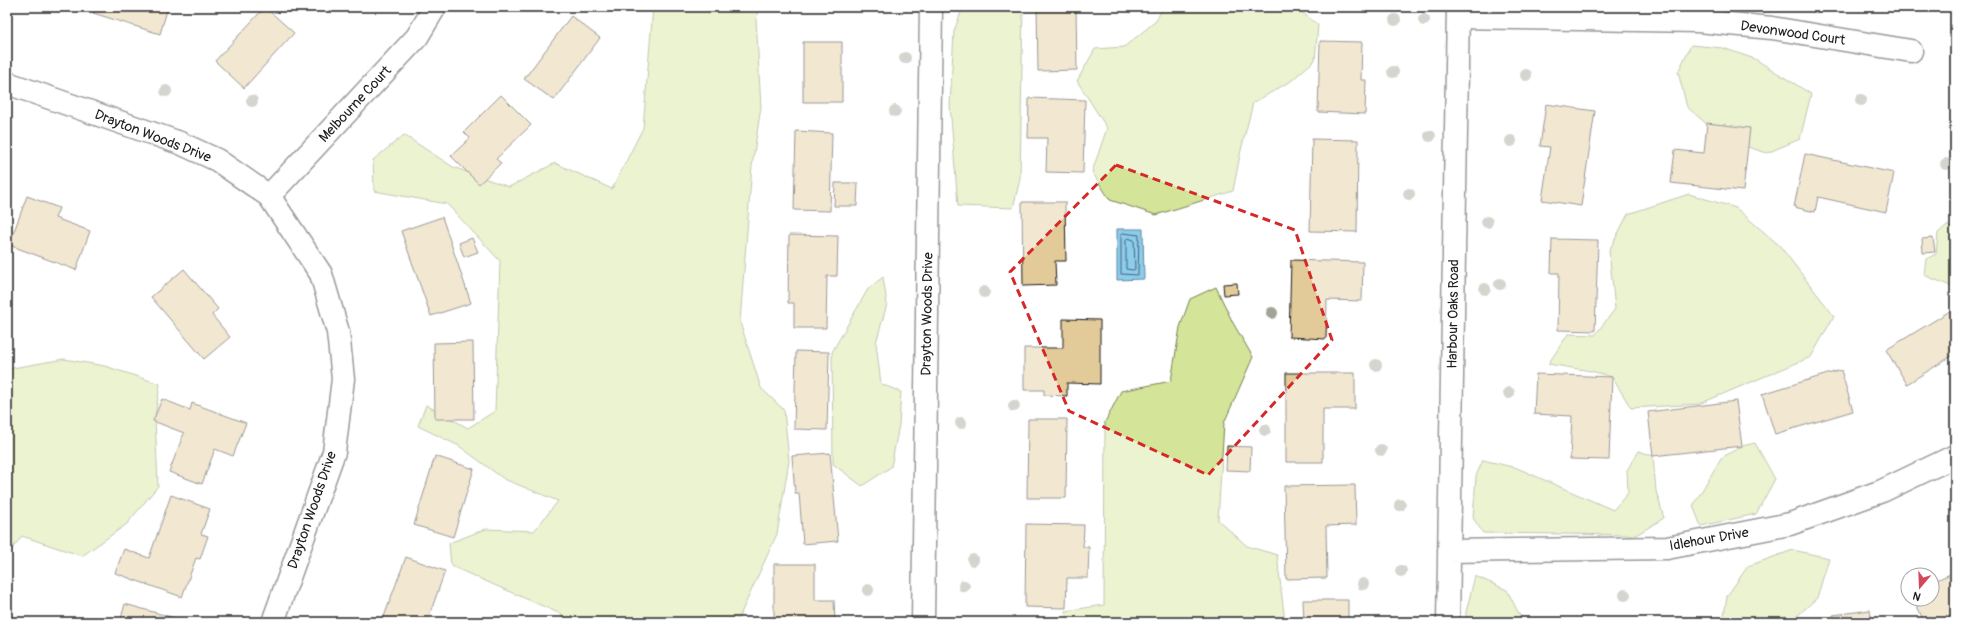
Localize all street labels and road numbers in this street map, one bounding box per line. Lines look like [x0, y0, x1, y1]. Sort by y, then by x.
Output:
street label: Devonwood Court [1740, 17, 1847, 49]
street label: Melbourne Court [315, 62, 395, 146]
street label: Drayton Woods Drive [92, 106, 214, 166]
street label: Drayton Woods Drive [917, 252, 937, 376]
street label: Harbour Oaks Road [1444, 259, 1462, 369]
street label: Drayton Woods Drive [284, 449, 340, 571]
street label: Idlehour Drive [1668, 524, 1750, 554]

